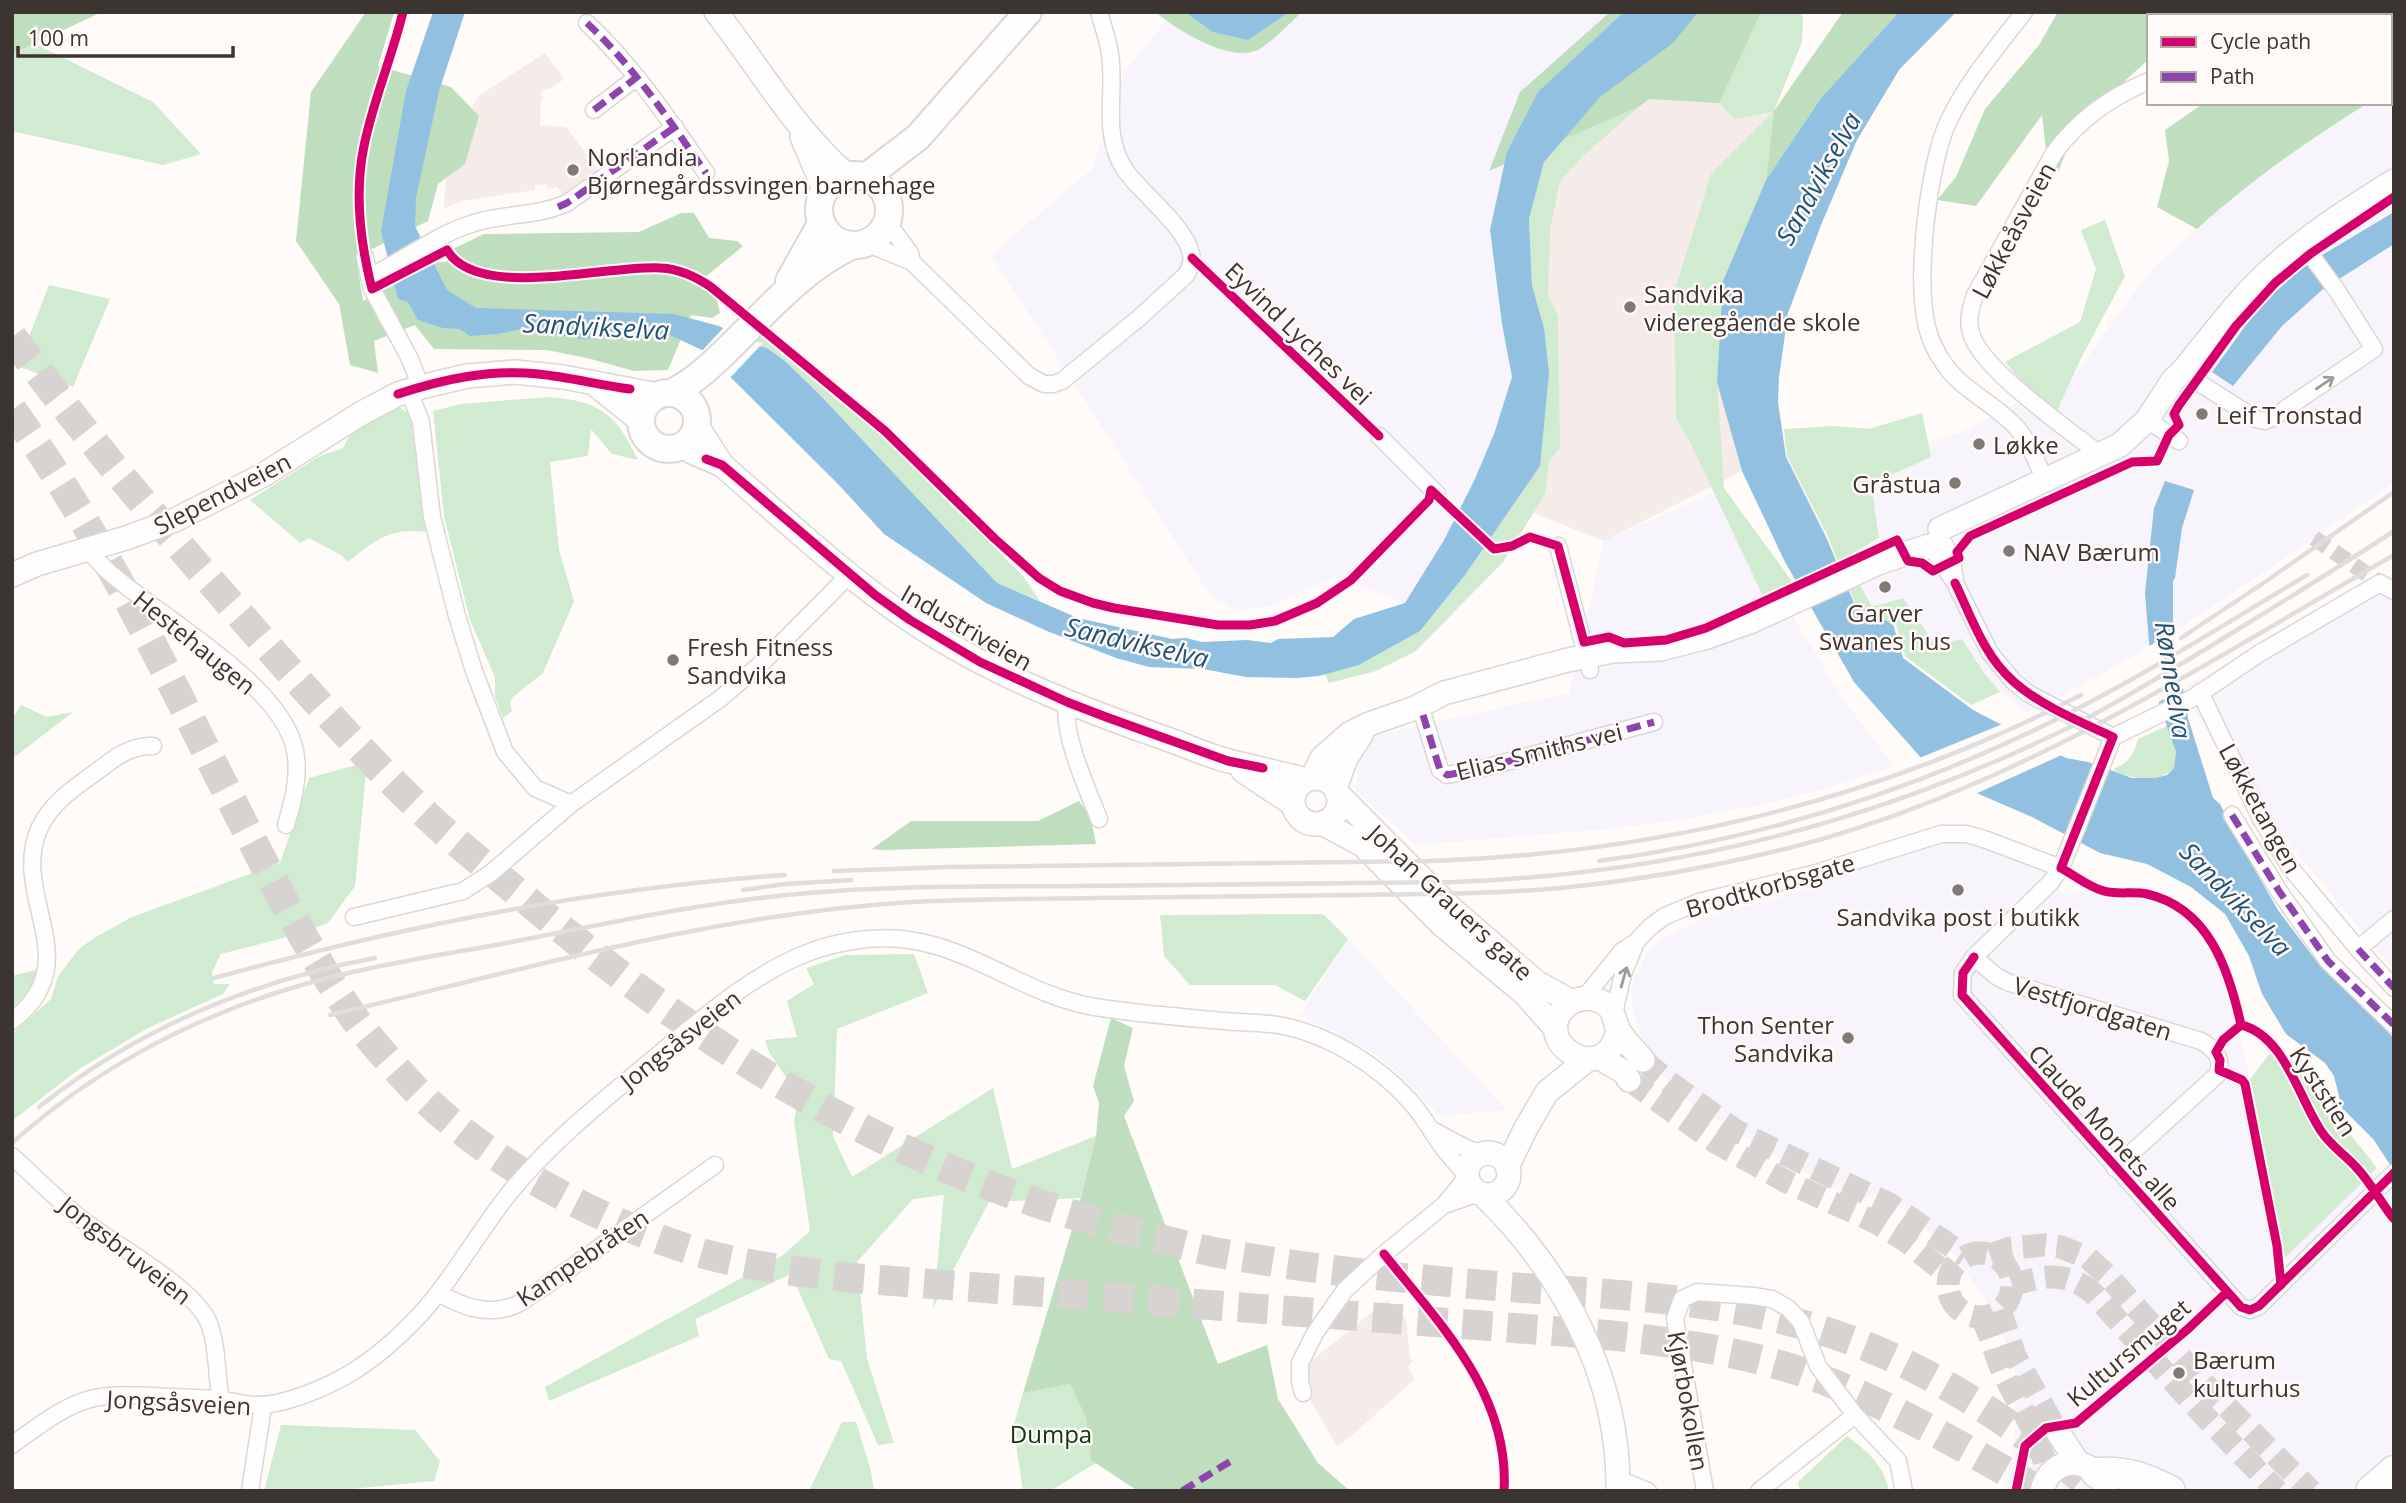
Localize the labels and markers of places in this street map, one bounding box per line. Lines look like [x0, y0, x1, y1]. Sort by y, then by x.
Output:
place label: Norlandia Bjørnegårdssvingen barnehage [587, 140, 936, 201]
marker: Norlandia Bjørnegårdssvingen barnehage [565, 162, 581, 178]
place label: Sandvika videregående skole [1644, 277, 1860, 338]
marker: Sandvika videregående skole [1622, 299, 1638, 315]
place label: Leif Tronstad [2216, 398, 2363, 431]
marker: Leif Tronstad [2194, 406, 2210, 422]
place label: Løkke [1993, 428, 2059, 461]
marker: Løkke [1971, 436, 1987, 452]
place label: Gråstua [1852, 467, 1941, 500]
marker: Gråstua [1947, 475, 1963, 491]
place label: NAV Bærum [2023, 535, 2160, 568]
marker: NAV Bærum [2001, 543, 2017, 559]
marker: Garver Swanes hus [1877, 579, 1893, 595]
place label: Garver Swanes hus [1819, 596, 1951, 657]
place label: Fresh Fitness Sandvika [687, 630, 833, 691]
marker: Fresh Fitness Sandvika [665, 652, 681, 668]
marker: Sandvika post i butikk [1950, 882, 1966, 898]
place label: Sandvika post i butikk [1837, 900, 2080, 933]
place label: Thon Senter Sandvika [1697, 1008, 1834, 1069]
marker: Thon Senter Sandvika [1840, 1030, 1856, 1046]
place label: Bærum kulturhus [2193, 1343, 2300, 1404]
marker: Bærum kulturhus [2171, 1365, 2187, 1381]

